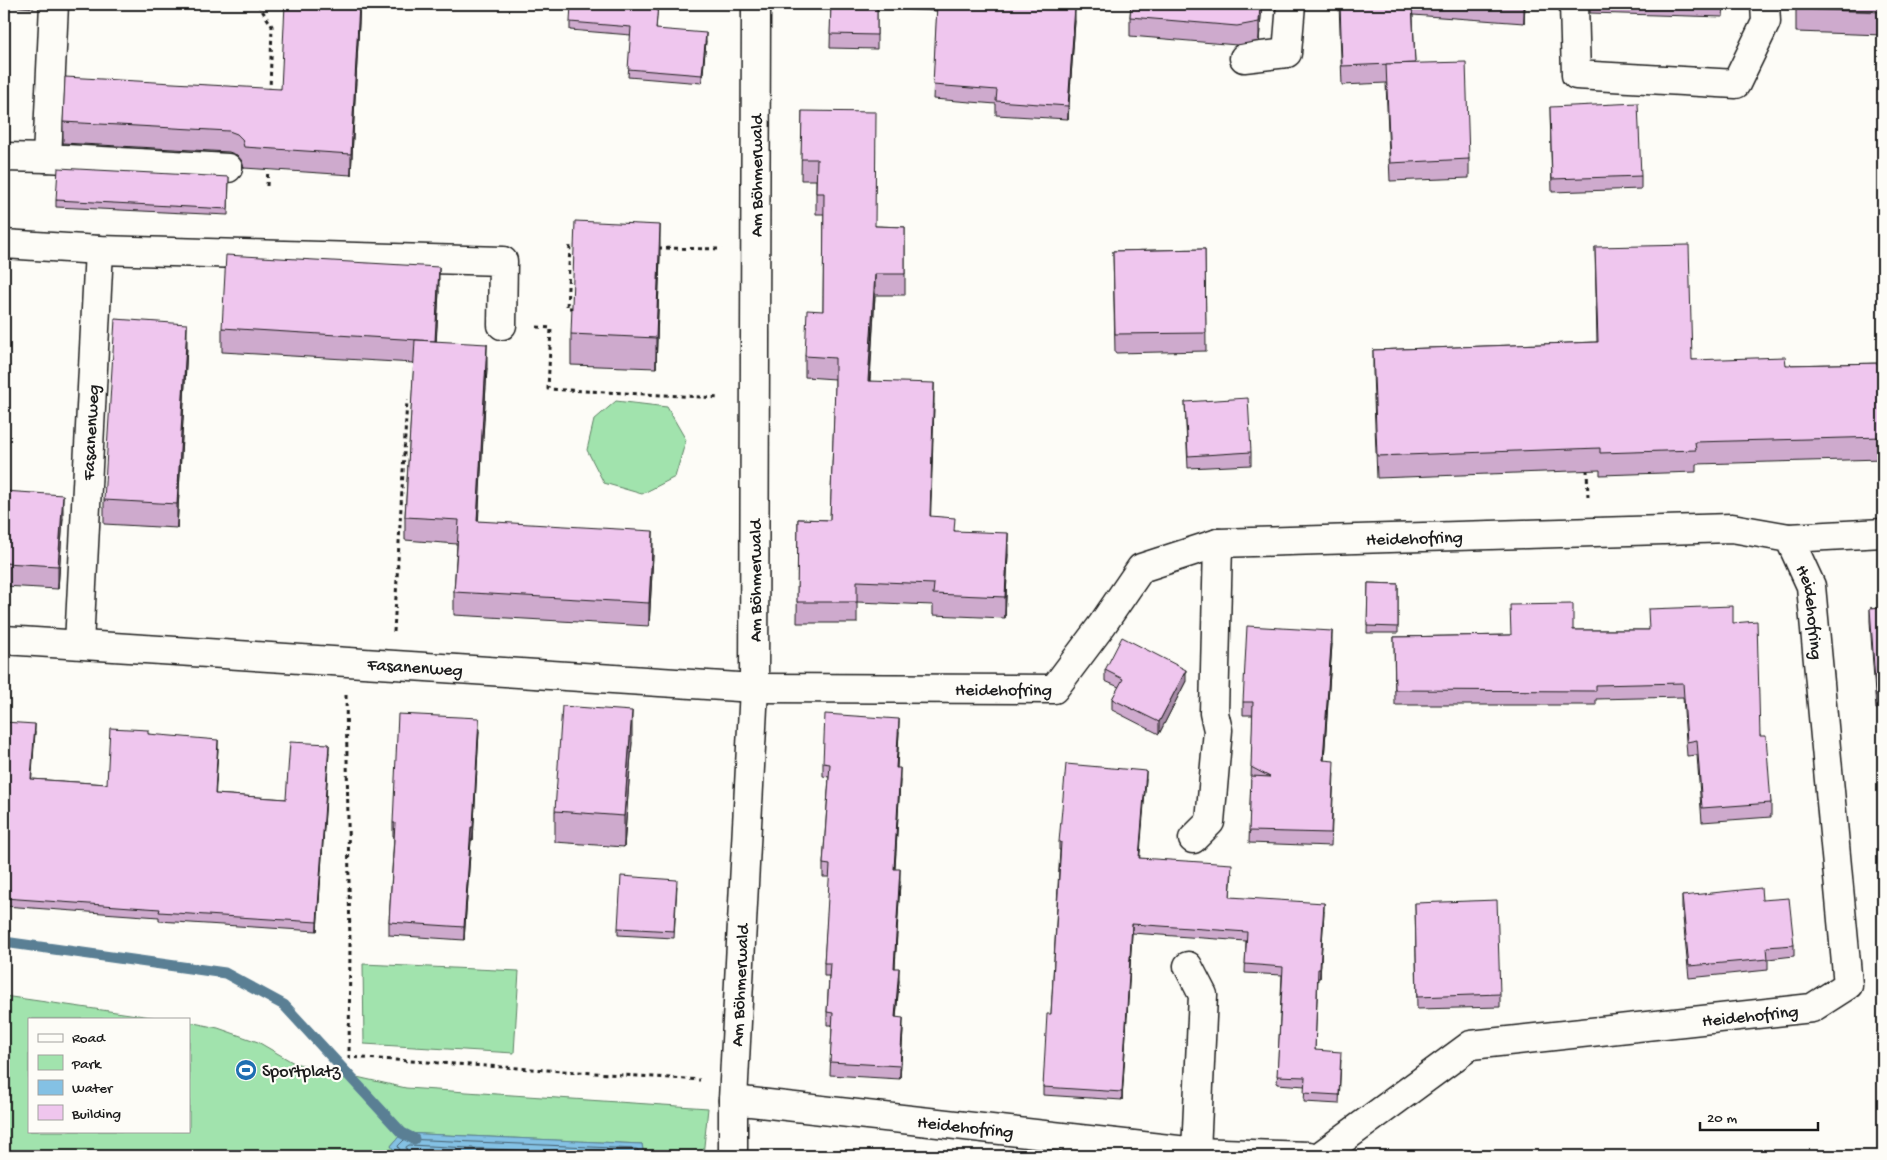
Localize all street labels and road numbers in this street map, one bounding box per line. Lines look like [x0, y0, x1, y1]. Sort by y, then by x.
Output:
street label: Am Böhmerwald [747, 113, 769, 237]
street label: Fasanenweg [79, 384, 105, 482]
street label: Am Böhmerwald [746, 518, 767, 642]
street label: Heidehofring [1366, 528, 1463, 552]
street label: Heidehofring [1790, 562, 1826, 661]
street label: Fasanenweg [366, 655, 463, 682]
street label: Heidehofring [955, 681, 1052, 702]
street label: Am Böhmerwald [728, 922, 755, 1047]
street label: Heidehofring [1701, 1002, 1800, 1033]
street label: Heidehofring [916, 1113, 1015, 1144]

